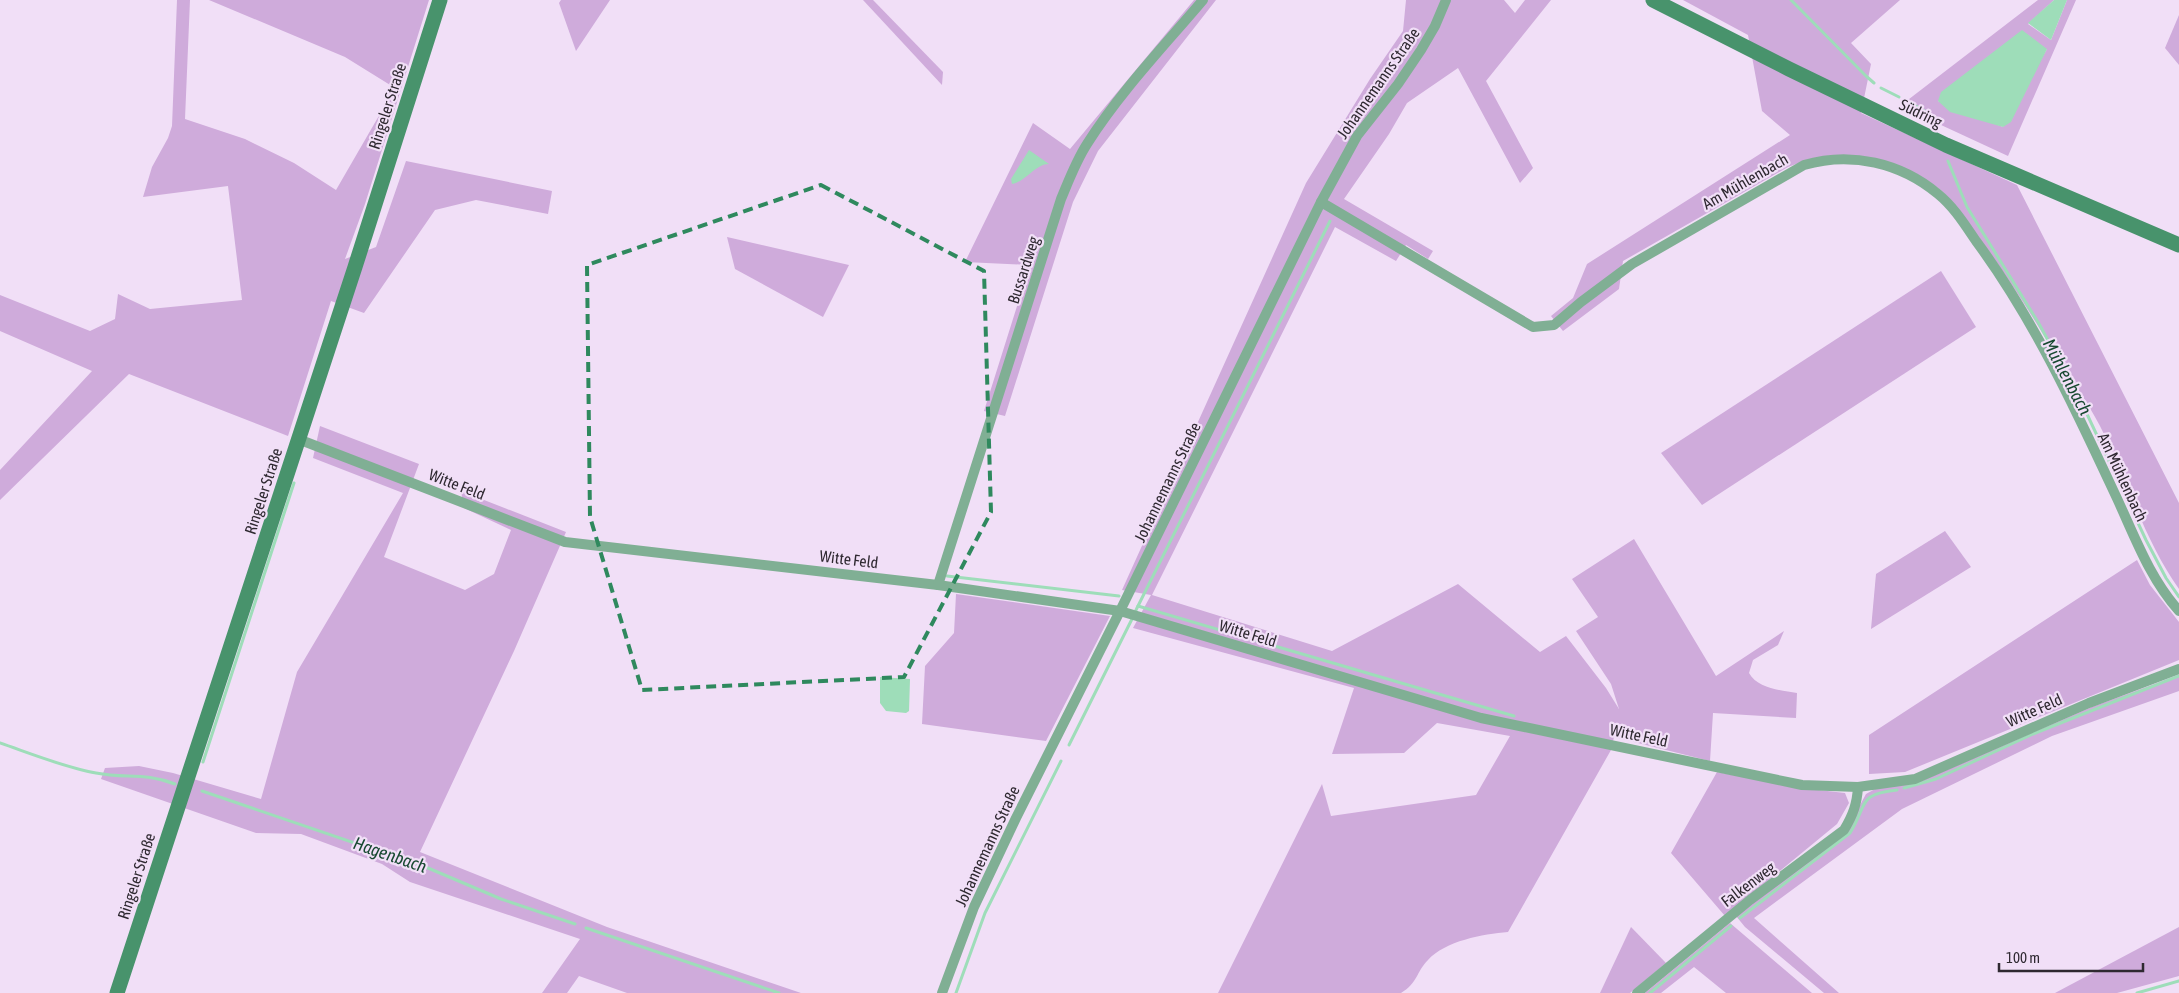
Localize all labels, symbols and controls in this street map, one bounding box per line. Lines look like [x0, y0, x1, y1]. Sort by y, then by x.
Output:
street label: Johannemanns Straße [1333, 24, 1423, 142]
street label: Ringeler Straße [365, 61, 410, 152]
street label: Südring [1896, 95, 1945, 132]
street label: Am Mühlenbach [1699, 149, 1791, 213]
street label: Bussardweg [1004, 234, 1043, 306]
water label: Mühlenbach [2039, 335, 2096, 419]
street label: Johannemanns Straße [1130, 419, 1204, 545]
street label: Am Mühlenbach [2095, 430, 2151, 524]
street label: Ringeler Straße [241, 446, 286, 537]
street label: Witte Feld [426, 465, 488, 503]
street label: Witte Feld [819, 546, 879, 572]
street label: Witte Feld [1217, 616, 1279, 650]
street label: Witte Feld [2003, 690, 2065, 730]
street label: Witte Feld [1608, 720, 1670, 750]
street label: Johannemanns Straße [951, 783, 1023, 909]
street label: Ringeler Straße [114, 831, 159, 922]
water label: Hagenbach [351, 832, 430, 877]
street label: Falkenweg [1717, 858, 1779, 911]
scale bar [1999, 940, 2143, 972]
text: 100 m [2006, 949, 2040, 966]

